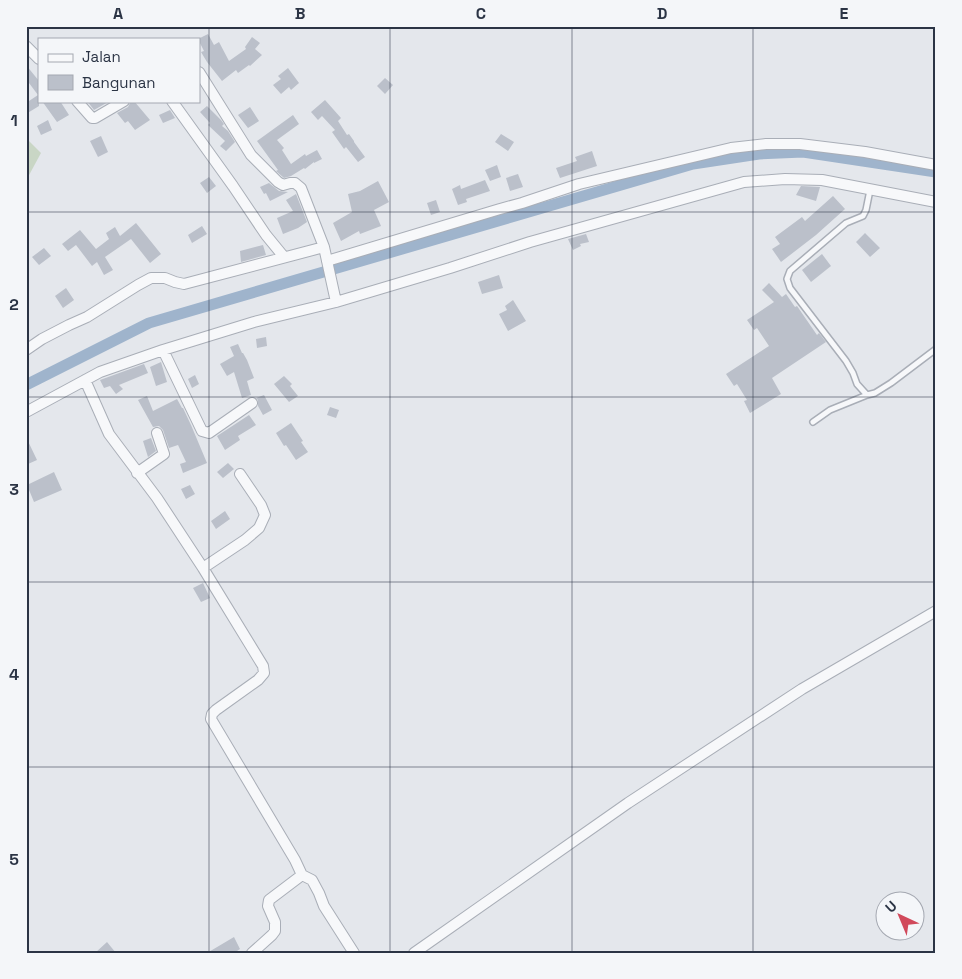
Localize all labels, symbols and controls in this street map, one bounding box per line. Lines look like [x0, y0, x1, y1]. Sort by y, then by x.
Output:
text: A [113, 3, 123, 24]
text: B [295, 3, 305, 24]
text: C [476, 3, 486, 24]
text: D [657, 3, 667, 24]
text: E [840, 3, 849, 24]
legend [38, 38, 200, 102]
text: Jalan [82, 47, 121, 66]
text: Bangunan [82, 73, 156, 92]
text: 1 [10, 110, 18, 131]
text: 2 [9, 294, 19, 315]
text: 3 [9, 479, 19, 500]
text: 4 [9, 664, 19, 685]
text: 5 [9, 849, 19, 870]
north arrow [874, 892, 924, 942]
text: U [881, 897, 901, 916]

